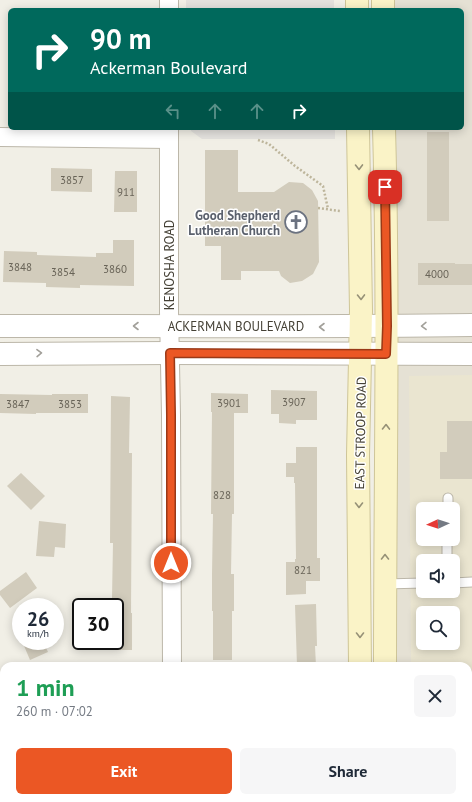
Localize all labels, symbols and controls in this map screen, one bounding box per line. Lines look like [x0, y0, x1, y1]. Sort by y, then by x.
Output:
text: 90 m [90, 20, 151, 57]
icon: right [24, 24, 76, 76]
text: Ackerman Boulevard [90, 56, 248, 79]
icon: left [162, 100, 184, 122]
icon: ahead [204, 100, 226, 122]
icon: ahead [246, 100, 268, 122]
icon: right [288, 100, 310, 122]
one-way arrow [355, 164, 363, 170]
pin [368, 170, 402, 204]
house number: 3857 [60, 173, 84, 187]
icon: arrive [374, 176, 396, 198]
house number: 911 [117, 185, 135, 199]
place label: Good Shepherd Lutheran Church [188, 207, 280, 239]
church icon: Good Shepherd Lutheran Church [283, 209, 309, 235]
street label: KENOSHA ROAD [161, 220, 178, 310]
house number: 3848 [8, 260, 32, 274]
house number: 3860 [103, 262, 127, 276]
house number: 3854 [51, 265, 75, 279]
house number: 4000 [425, 267, 449, 281]
one-way arrow [357, 294, 365, 300]
street label: ACKERMAN BOULEVARD [168, 318, 304, 335]
one-way arrow [133, 322, 139, 330]
one-way arrow [421, 322, 427, 330]
one-way arrow [319, 323, 325, 331]
one-way arrow [36, 349, 42, 357]
street label: EAST STROOP ROAD [351, 376, 370, 490]
house number: 3907 [282, 395, 306, 409]
house number: 3901 [217, 396, 241, 410]
house number: 3847 [6, 397, 30, 411]
house number: 3853 [58, 397, 82, 411]
one-way arrow [382, 424, 390, 430]
house number: 828 [213, 488, 231, 502]
one-way arrow [355, 502, 363, 508]
north arrow [416, 502, 460, 546]
map controls [416, 502, 460, 650]
position arrow [150, 542, 192, 584]
one-way arrow [381, 554, 389, 560]
button: sound [416, 554, 460, 598]
house number: 821 [294, 563, 312, 577]
speed limit sign: 30 [72, 598, 124, 650]
text: 26 [27, 606, 49, 632]
button: search [416, 606, 460, 650]
text: km/h [27, 627, 49, 640]
one-way arrow [355, 632, 364, 638]
text: 1 min [16, 672, 75, 703]
button: close [414, 675, 456, 717]
text: 260 m · 07:02 [16, 703, 93, 720]
button: Exit [16, 748, 232, 794]
button: Share [240, 748, 456, 794]

